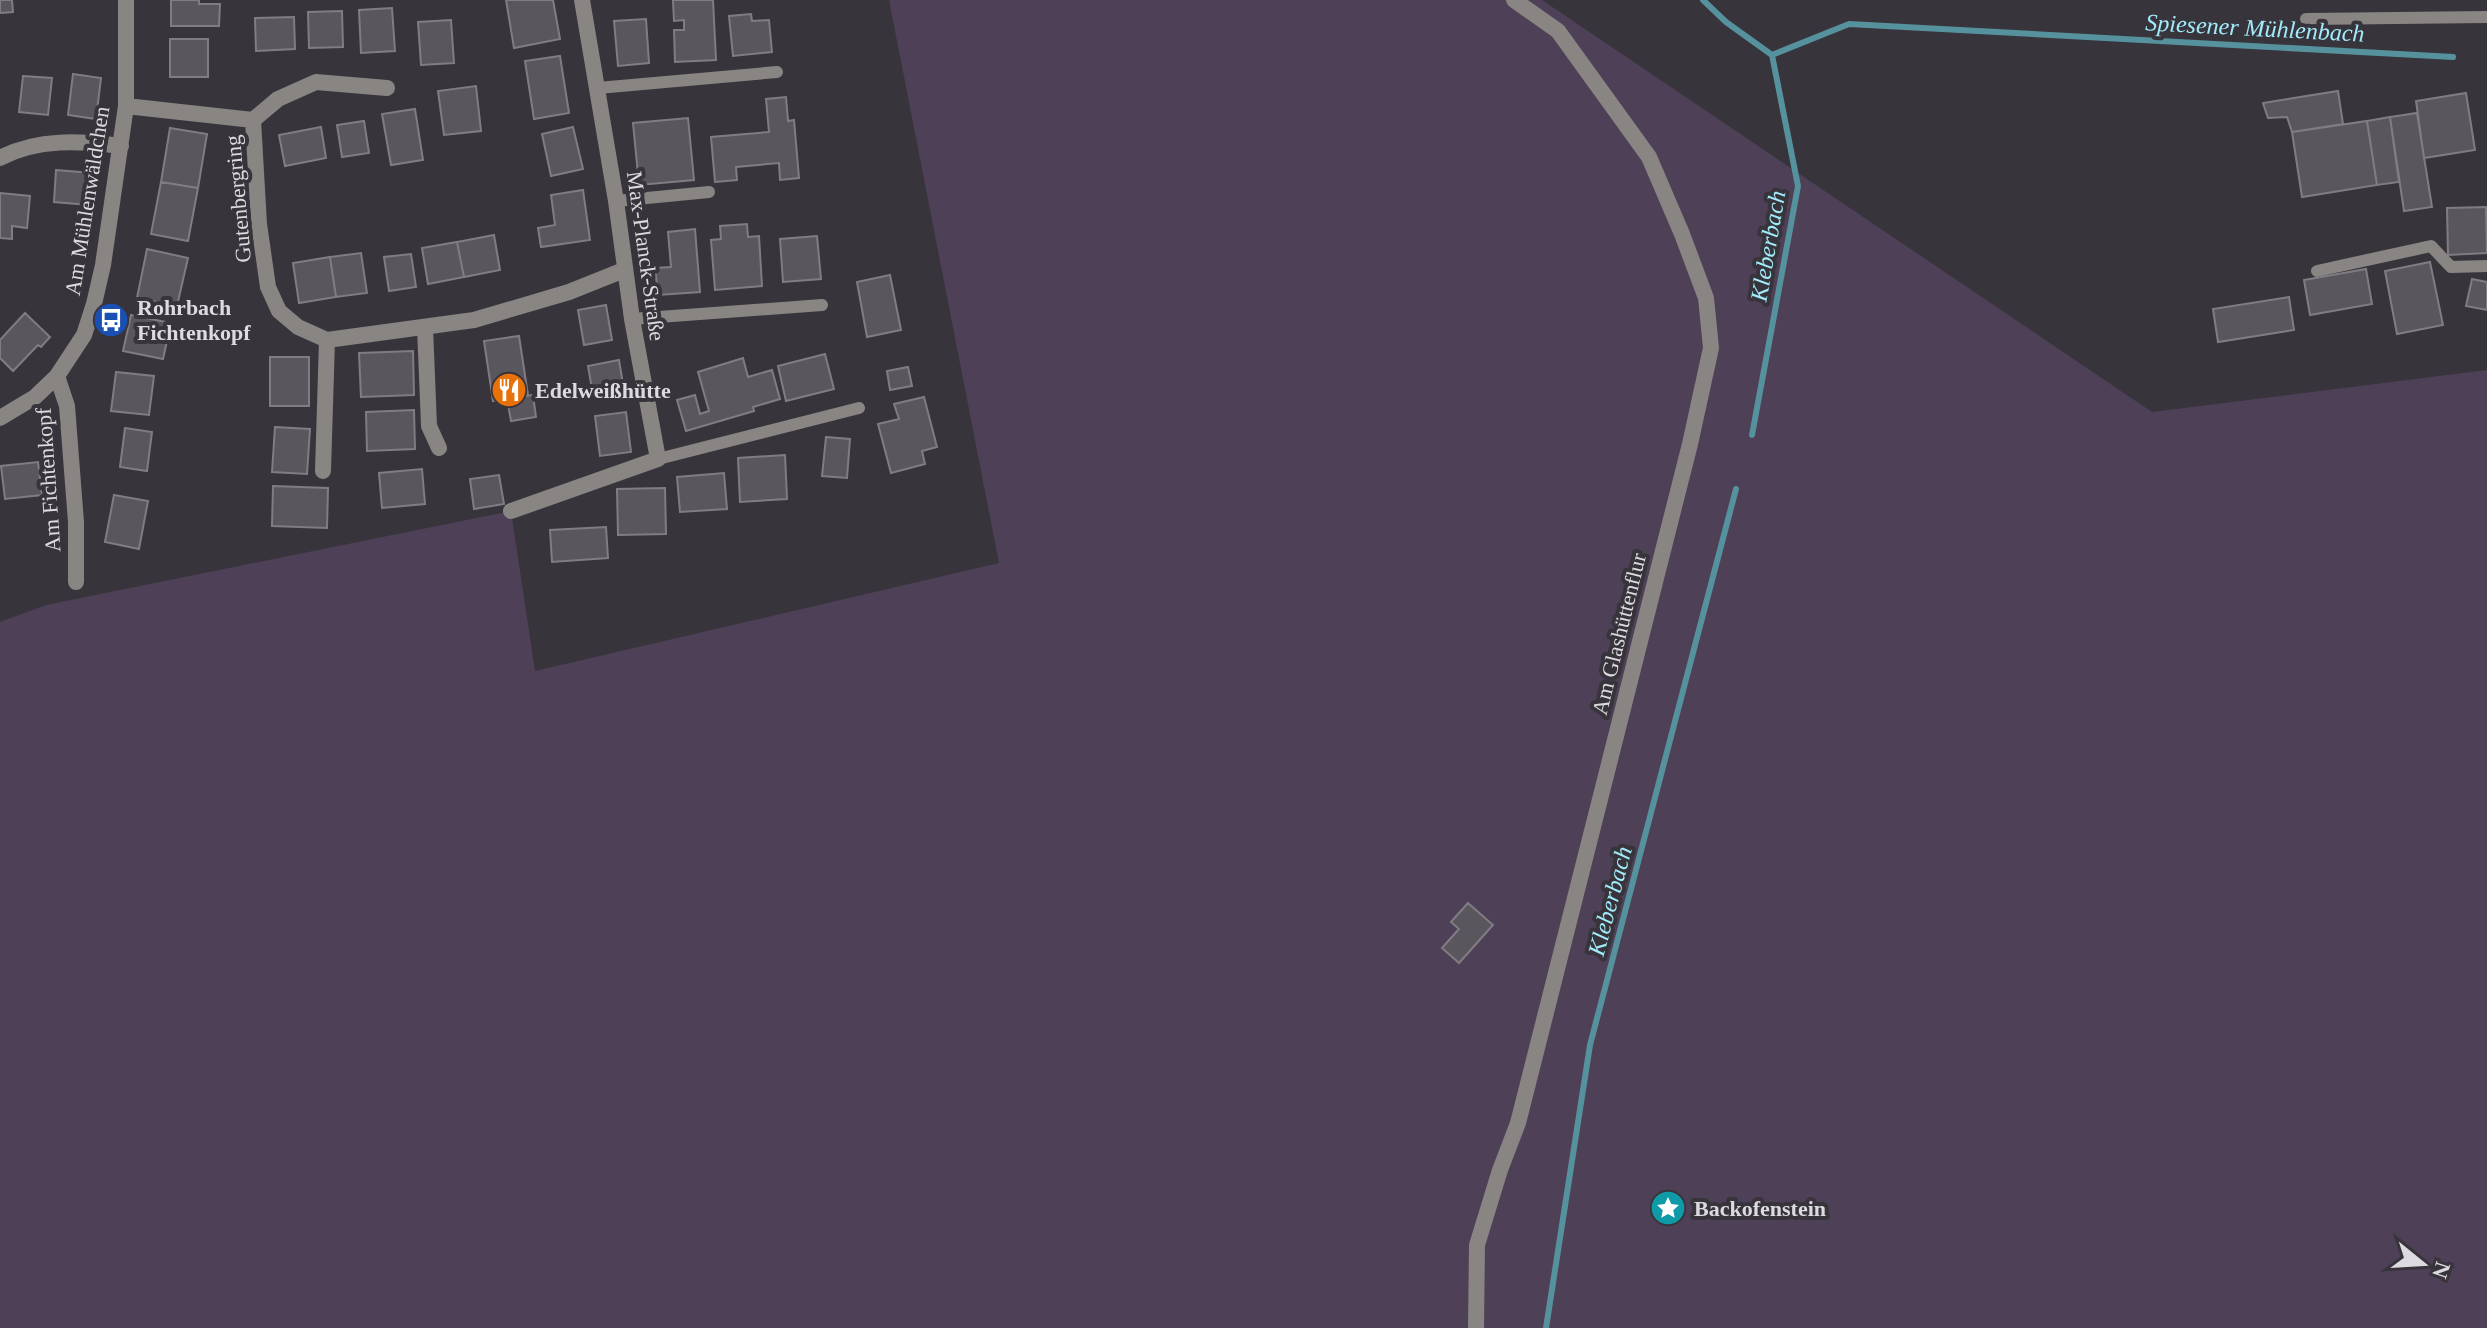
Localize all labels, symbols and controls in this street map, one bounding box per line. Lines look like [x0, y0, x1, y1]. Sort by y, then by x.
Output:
water label: Spiesener Mühlenbach [2145, 9, 2365, 47]
street label: Am Mühlenwäldchen [60, 105, 114, 297]
street label: Gutenbergring [220, 134, 256, 264]
street label: Max-Planck-Straße [622, 170, 670, 342]
water label: Kleberbach [1745, 189, 1791, 304]
place label: Rohrbach Fichtenkopf [137, 295, 251, 345]
bus stop icon: Rohrbach Fichtenkopf [92, 301, 130, 339]
restaurant icon: Edelweißhütte [490, 371, 528, 409]
place label: Edelweißhütte [535, 378, 671, 403]
street label: Am Fichtenkopf [30, 406, 66, 553]
street label: Am Glashüttenflur [1587, 550, 1651, 717]
water label: Kleberbach [1583, 844, 1637, 959]
place icon: Backofenstein [1649, 1189, 1687, 1227]
place label: Backofenstein [1694, 1196, 1826, 1221]
north arrow [2383, 1224, 2463, 1304]
text: N [2427, 1259, 2456, 1282]

